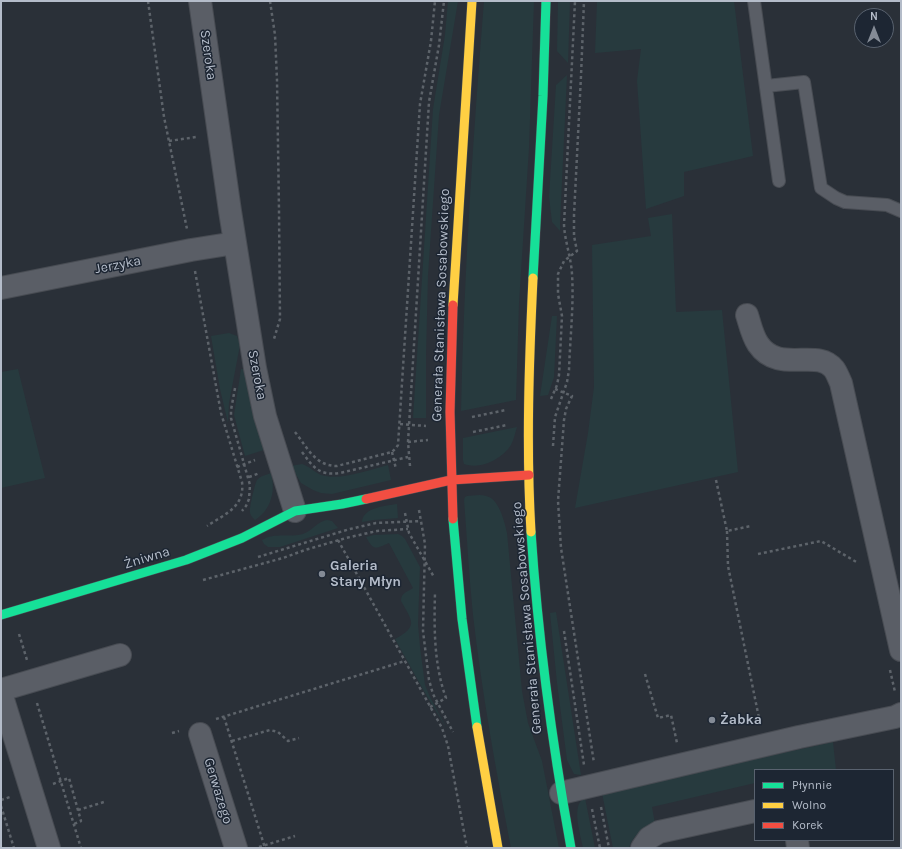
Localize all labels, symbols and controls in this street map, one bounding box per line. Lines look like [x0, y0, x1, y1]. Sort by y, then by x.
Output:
north arrow [854, 8, 894, 48]
text: N [870, 10, 878, 23]
street label: Szeroka [196, 29, 220, 81]
street label: Generała Stanisława Sosabowskiego [429, 188, 453, 422]
street label: Jerzyka [93, 252, 143, 278]
street label: Szeroka [244, 349, 270, 401]
street label: Generała Stanisława Sosabowskiego [508, 501, 546, 735]
street label: Żniwna [122, 543, 172, 573]
place label: Galeria Stary Młyn [330, 558, 401, 590]
marker: Galeria Stary Młyn [317, 569, 327, 579]
place label: Żabka [720, 712, 762, 728]
marker: Żabka [707, 715, 717, 725]
street label: Gerwazego [200, 756, 236, 826]
legend [754, 769, 894, 841]
text: Płynnie [792, 778, 832, 792]
text: Wolno [792, 798, 826, 812]
text: Korek [792, 818, 823, 832]

